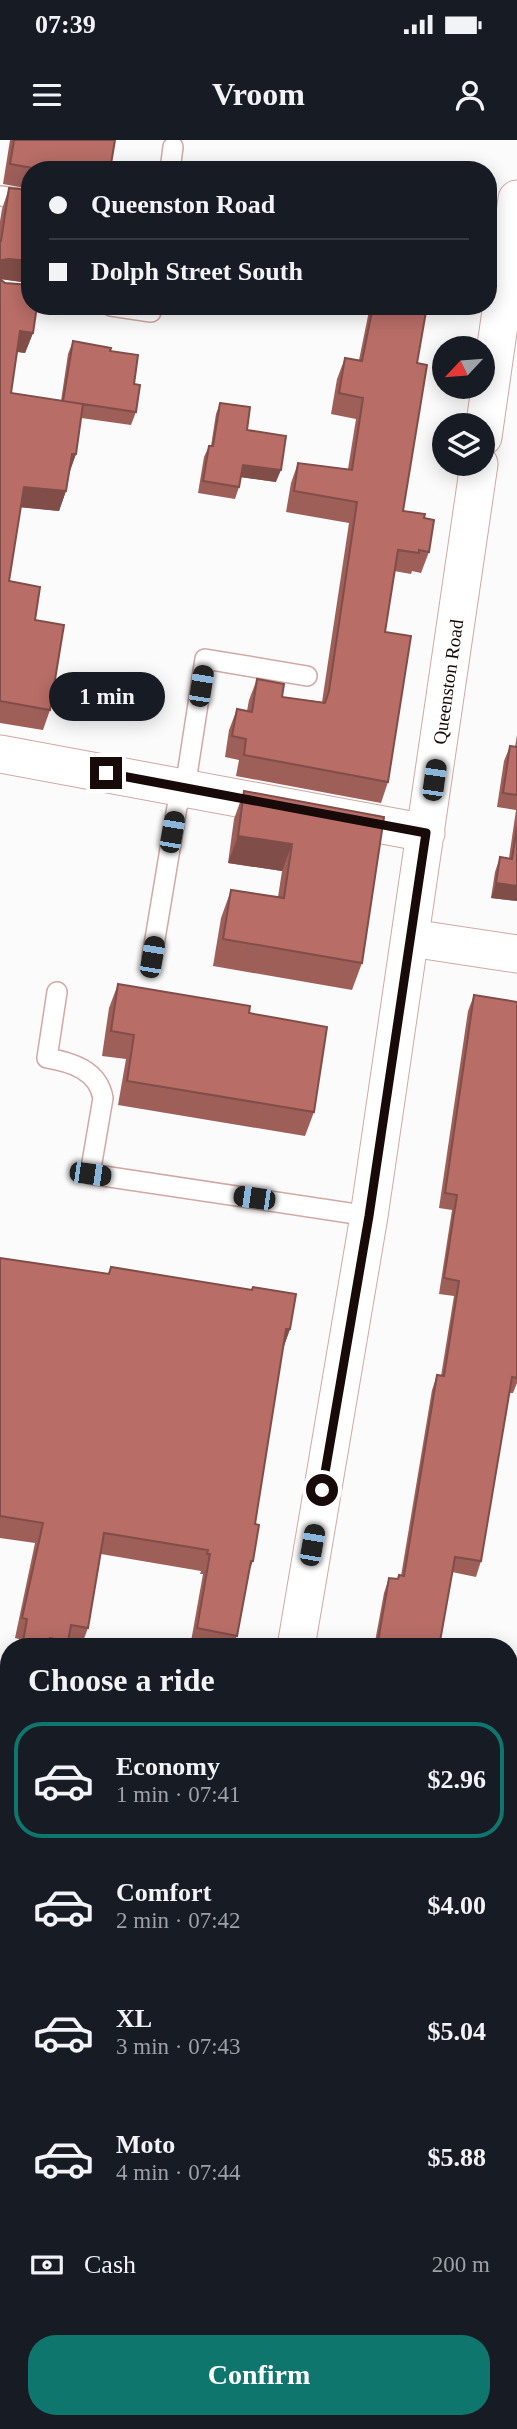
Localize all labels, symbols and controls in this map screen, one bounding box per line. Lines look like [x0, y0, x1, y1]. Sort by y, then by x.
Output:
text: 07:39 [35, 10, 96, 39]
icon: menu [28, 76, 66, 114]
text: Vroom [212, 76, 305, 112]
icon: person [451, 76, 489, 114]
text: Queenston Road [91, 190, 275, 219]
text: Dolph Street South [91, 257, 303, 286]
north arrow [432, 336, 495, 399]
map controls [432, 336, 495, 476]
button: layers [432, 413, 495, 476]
street label: Queenston Road [429, 618, 467, 746]
car [188, 664, 215, 708]
callout: 1 min [48, 672, 164, 720]
text: 1 min [79, 684, 135, 709]
route end [90, 757, 122, 789]
car [421, 758, 448, 802]
car [159, 809, 186, 855]
car [139, 934, 166, 980]
car [68, 1161, 113, 1187]
car [232, 1185, 277, 1211]
route start [306, 1474, 338, 1506]
car [299, 1522, 326, 1568]
text: Choose a ride [28, 1662, 215, 1698]
icon: car [32, 1749, 95, 1812]
text: Economy [116, 1752, 220, 1781]
text: $2.96 [428, 1765, 486, 1794]
text: 1 min · 07:41 [116, 1782, 241, 1807]
icon: car [32, 1875, 95, 1938]
text: Comfort [116, 1878, 211, 1907]
text: $4.00 [428, 1891, 486, 1920]
text: 2 min · 07:42 [116, 1908, 241, 1933]
icon: car [32, 2001, 95, 2064]
text: XL [116, 2004, 152, 2033]
text: $5.04 [428, 2017, 486, 2046]
text: 3 min · 07:43 [116, 2034, 241, 2059]
icon: car [32, 2127, 95, 2190]
text: Moto [116, 2130, 175, 2159]
text: $5.88 [428, 2143, 486, 2172]
text: 4 min · 07:44 [116, 2160, 241, 2185]
icon: cash [28, 2246, 66, 2284]
text: Cash [84, 2250, 136, 2279]
text: 200 m [432, 2252, 490, 2277]
button: Confirm [28, 2335, 490, 2415]

